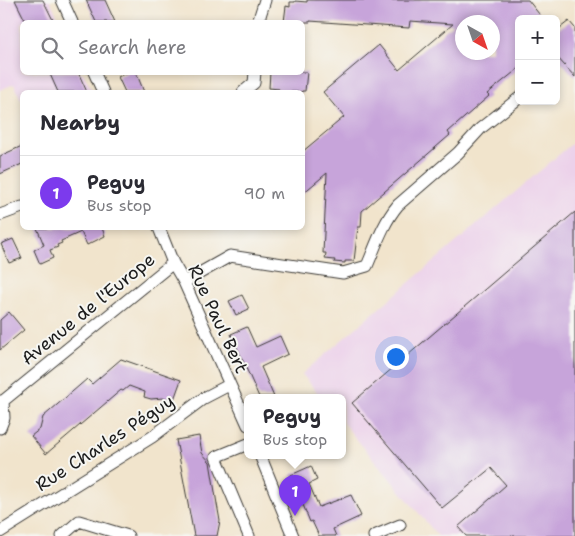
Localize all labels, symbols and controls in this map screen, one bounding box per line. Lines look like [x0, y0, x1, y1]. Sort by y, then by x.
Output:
north arrow [455, 15, 500, 60]
map controls [515, 15, 560, 105]
button: + [515, 15, 560, 60]
search box [20, 20, 305, 75]
icon: search [38, 34, 66, 62]
text: Search here [78, 35, 187, 60]
button: − [515, 60, 560, 105]
text: Nearby [40, 109, 120, 137]
text: Peguy [87, 170, 145, 195]
text: 1 [52, 183, 60, 204]
text: 90 m [244, 183, 285, 204]
text: Bus stop [87, 195, 152, 216]
street label: Avenue de l'Europe [16, 248, 160, 370]
street label: Rue Paul Bert [182, 261, 254, 377]
your location [383, 344, 409, 370]
street label: Rue Charles Péguy [31, 389, 179, 497]
popup [244, 394, 346, 459]
text: Peguy [263, 404, 321, 429]
text: Bus stop [263, 429, 327, 450]
pin: 1 [279, 475, 311, 516]

